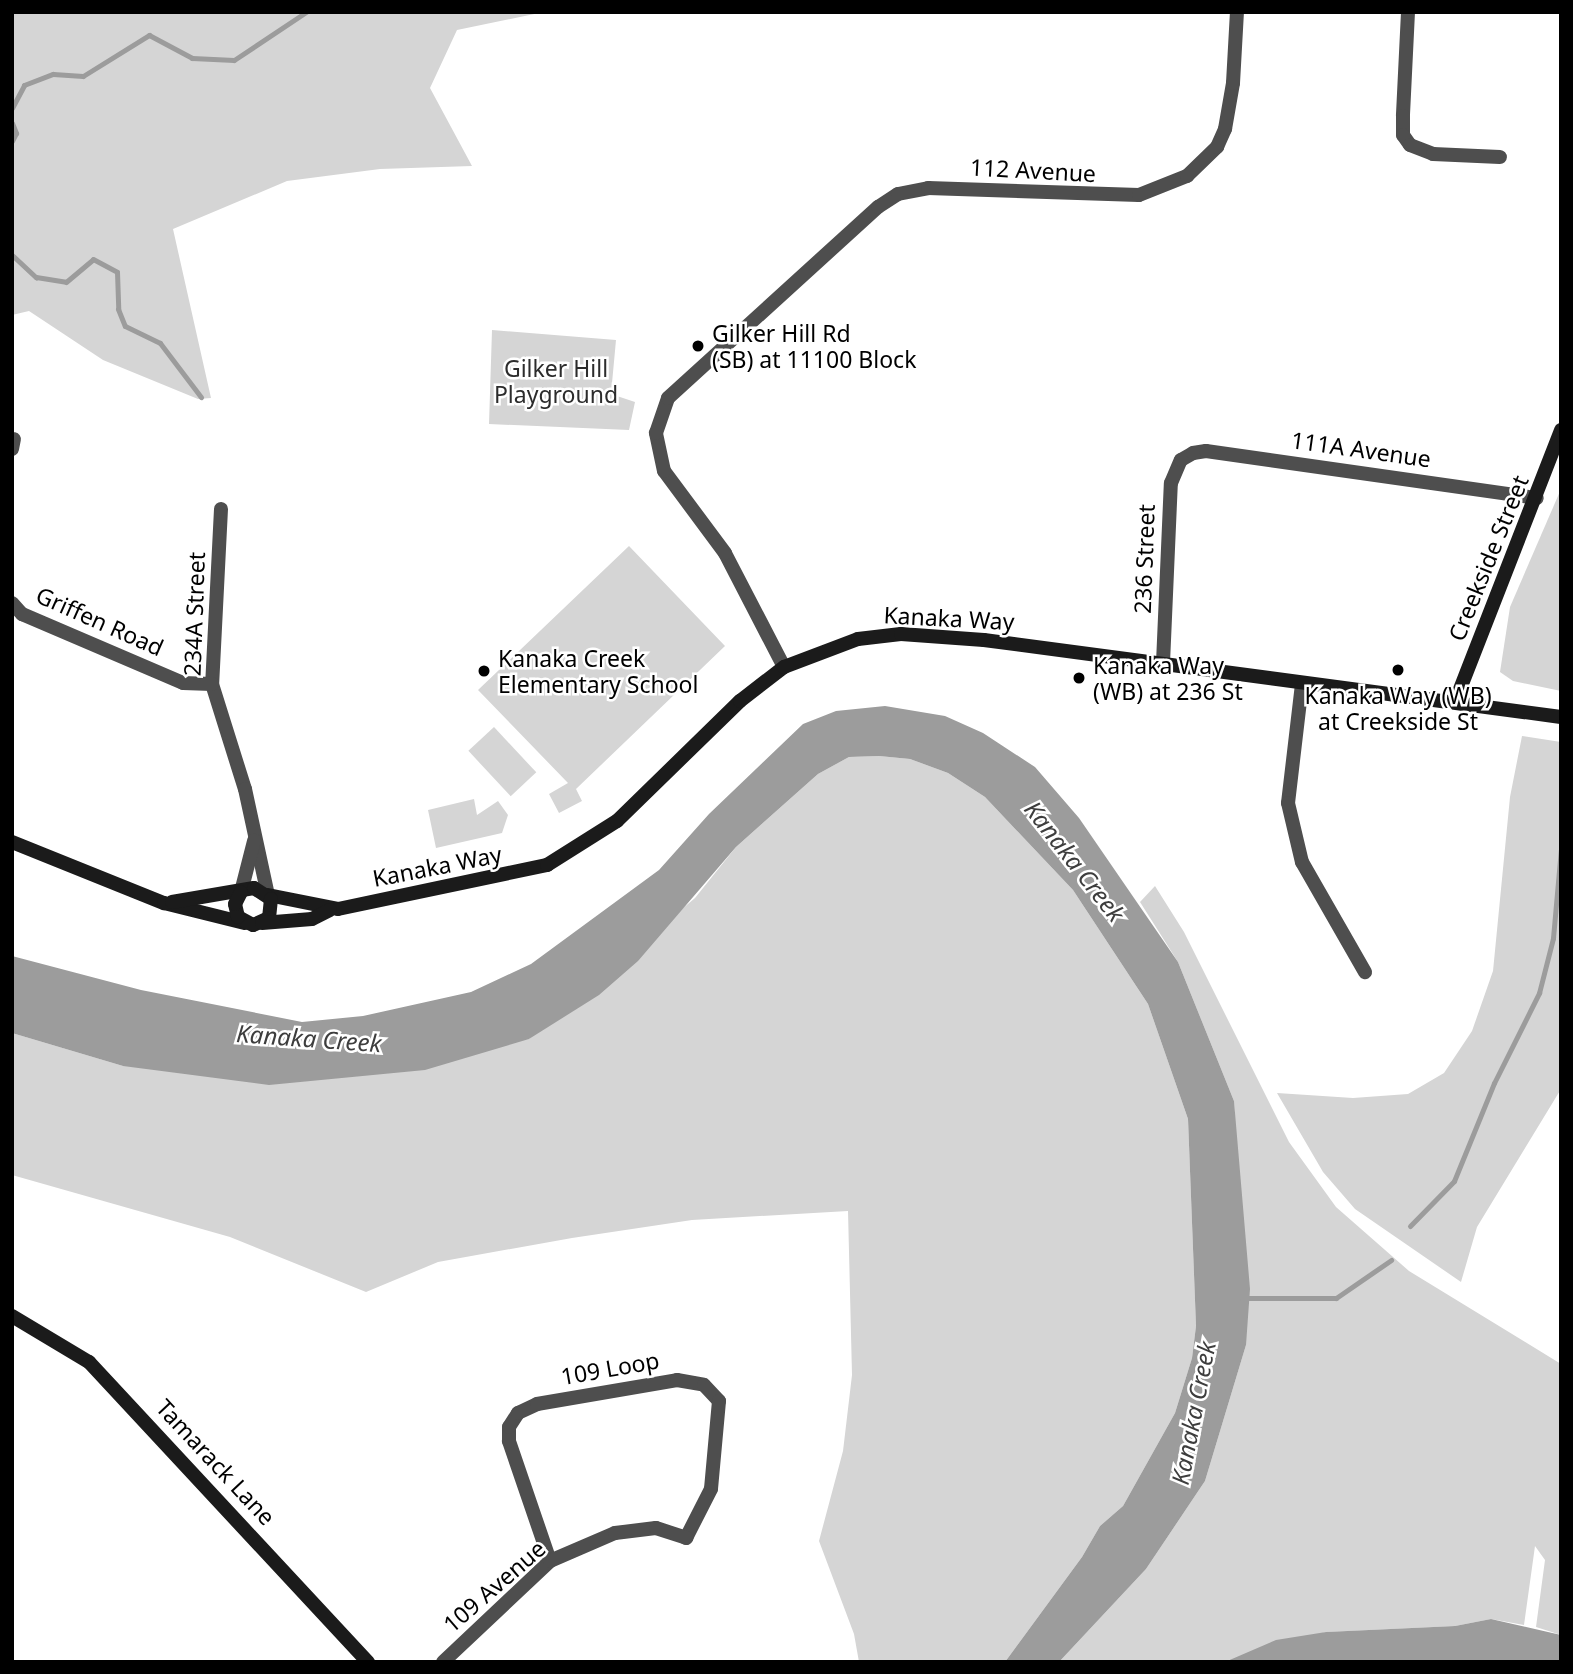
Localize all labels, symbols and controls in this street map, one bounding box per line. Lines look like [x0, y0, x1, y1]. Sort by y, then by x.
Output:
street label: 112 Avenue [969, 153, 1097, 187]
place label: Gilker Hill Rd (SB) at 11100 Block [712, 319, 916, 373]
marker: Gilker Hill Rd (SB) at 11100 Block [690, 338, 706, 354]
park label: Gilker Hill Playground [494, 354, 618, 408]
street label: 111A Avenue [1289, 426, 1433, 472]
street label: Creekside Street [1442, 471, 1534, 645]
street label: 236 Street [1128, 504, 1160, 614]
street label: 234A Street [178, 551, 210, 677]
street label: Griffen Road [32, 581, 168, 661]
street label: Kanaka Way [883, 601, 1015, 635]
place label: Kanaka Creek Elementary School [498, 644, 698, 698]
place label: Kanaka Way (WB) at 236 St [1093, 651, 1243, 705]
marker: Kanaka Way (WB) at Creekside St [1390, 662, 1406, 678]
marker: Kanaka Creek Elementary School [476, 663, 492, 679]
marker: Kanaka Way (WB) at 236 St [1071, 670, 1087, 686]
place label: Kanaka Way (WB) at Creekside St [1304, 681, 1492, 735]
water label: Kanaka Creek [1019, 795, 1131, 927]
street label: Kanaka Way [370, 840, 504, 892]
water label: Kanaka Creek [235, 1019, 383, 1057]
water label: Kanaka Creek [1165, 1339, 1221, 1487]
street label: 109 Loop [559, 1346, 661, 1390]
street label: Tamarack Lane [151, 1393, 281, 1531]
street label: 109 Avenue [437, 1534, 551, 1638]

